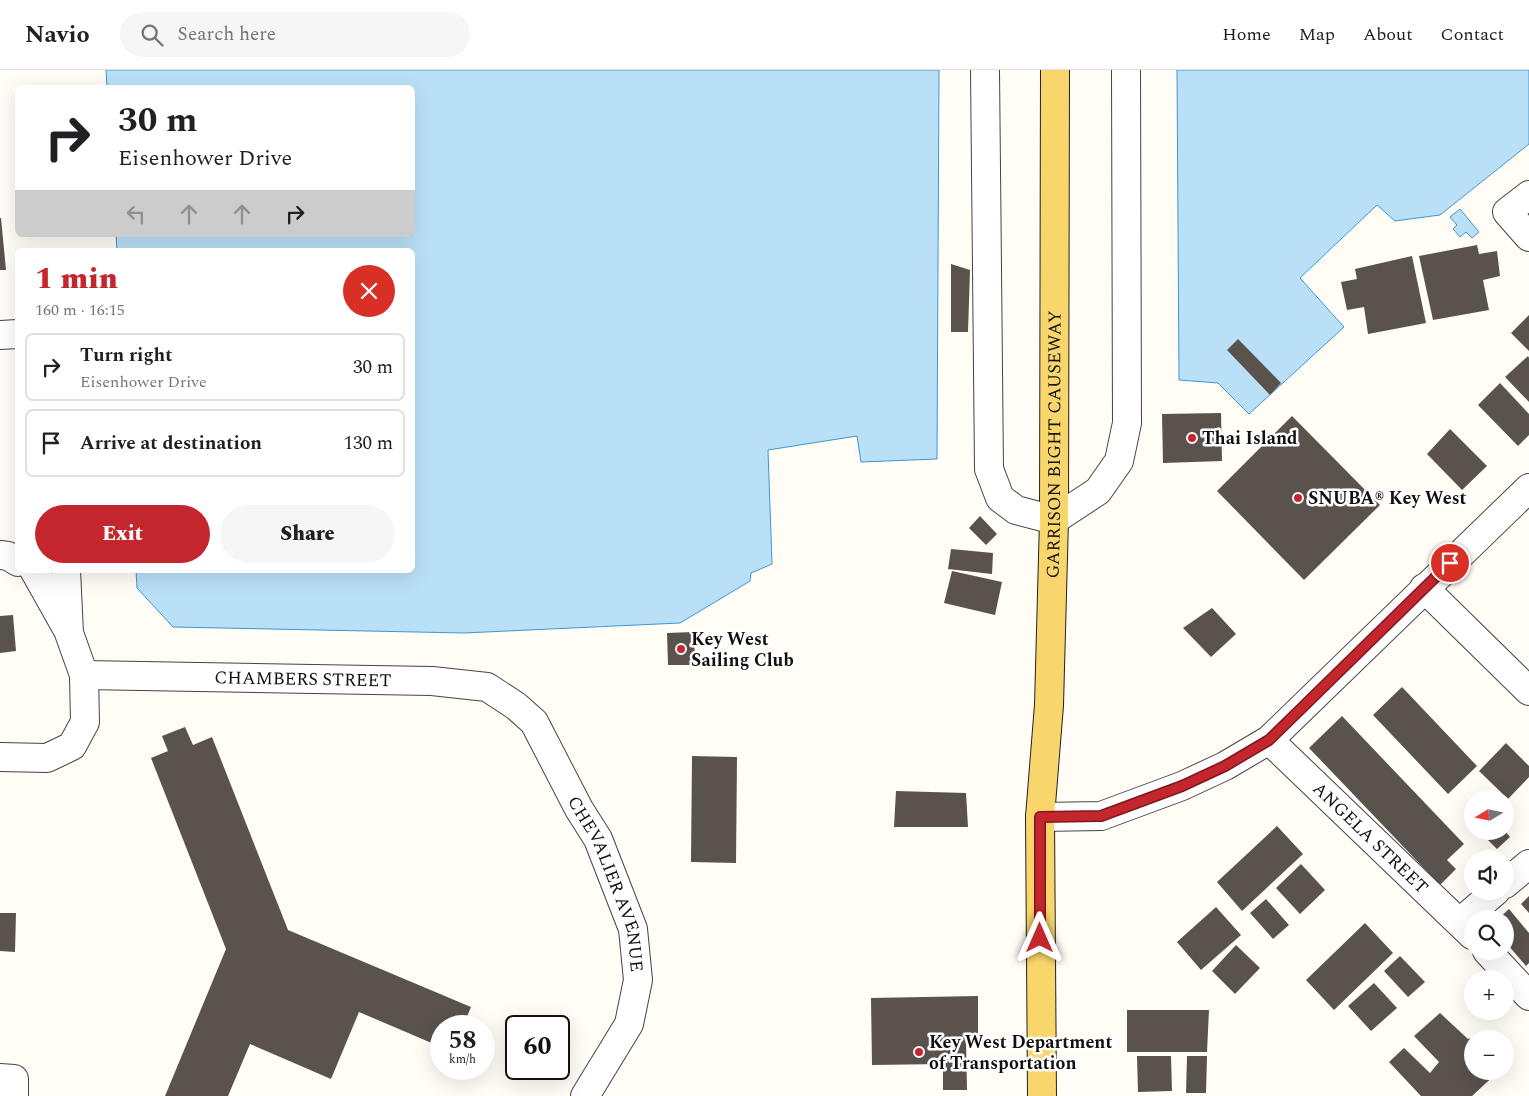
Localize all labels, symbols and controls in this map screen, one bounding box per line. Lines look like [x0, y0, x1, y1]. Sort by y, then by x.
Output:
search box [120, 12, 470, 57]
text: Navio [25, 17, 90, 53]
text: Search here [178, 20, 276, 49]
icon: search [138, 21, 166, 49]
text: Home [1222, 21, 1271, 48]
text: Map [1299, 21, 1335, 48]
text: About [1363, 21, 1413, 48]
text: Contact [1441, 21, 1504, 48]
text: 30 m [118, 94, 198, 147]
icon: right [35, 105, 100, 170]
text: Eisenhower Drive [118, 142, 292, 175]
icon: left [122, 200, 150, 228]
icon: ahead [175, 200, 203, 228]
icon: ahead [228, 200, 256, 228]
icon: right [281, 200, 309, 228]
text: 1 min [35, 256, 118, 302]
button: close [343, 265, 395, 317]
text: 160 m · 16:15 [35, 298, 125, 322]
street label: GARRISON BIGHT CAUSEWAY [1039, 310, 1068, 579]
text: Turn right [80, 341, 173, 370]
icon: right [37, 353, 65, 381]
text: 30 m [353, 353, 393, 382]
text: Eisenhower Drive [80, 370, 207, 394]
place label: Thai Island [1202, 425, 1298, 452]
icon: arrive [37, 429, 65, 457]
text: Arrive at destination [80, 429, 262, 458]
text: 130 m [343, 429, 393, 458]
marker: Thai Island [1186, 432, 1198, 444]
place label: SNUBA® Key West [1308, 485, 1467, 512]
marker: SNUBA® Key West [1292, 492, 1304, 504]
button: Exit [35, 505, 210, 563]
button: Share [220, 505, 395, 563]
pin [1429, 542, 1471, 584]
icon: arrive [1436, 549, 1464, 577]
place label: Key West Sailing Club [691, 626, 794, 674]
marker: Key West Sailing Club [675, 643, 687, 655]
street label: CHAMBERS STREET [214, 664, 392, 694]
street label: ANGELA STREET [1307, 775, 1435, 900]
north arrow [1464, 790, 1514, 840]
map controls [1464, 790, 1514, 1080]
street label: CHEVALIER AVENUE [561, 791, 651, 973]
button: sound [1464, 850, 1514, 900]
button: search [1464, 910, 1514, 960]
position arrow [1013, 911, 1065, 963]
button: + [1464, 970, 1514, 1020]
speed limit sign: 60 [505, 1015, 570, 1080]
text: 58 [448, 1022, 477, 1060]
place label: Key West Department of Transportation [929, 1029, 1112, 1077]
button: − [1464, 1030, 1514, 1080]
marker: Key West Department of Transportation [913, 1046, 925, 1058]
text: km/h [449, 1050, 476, 1069]

